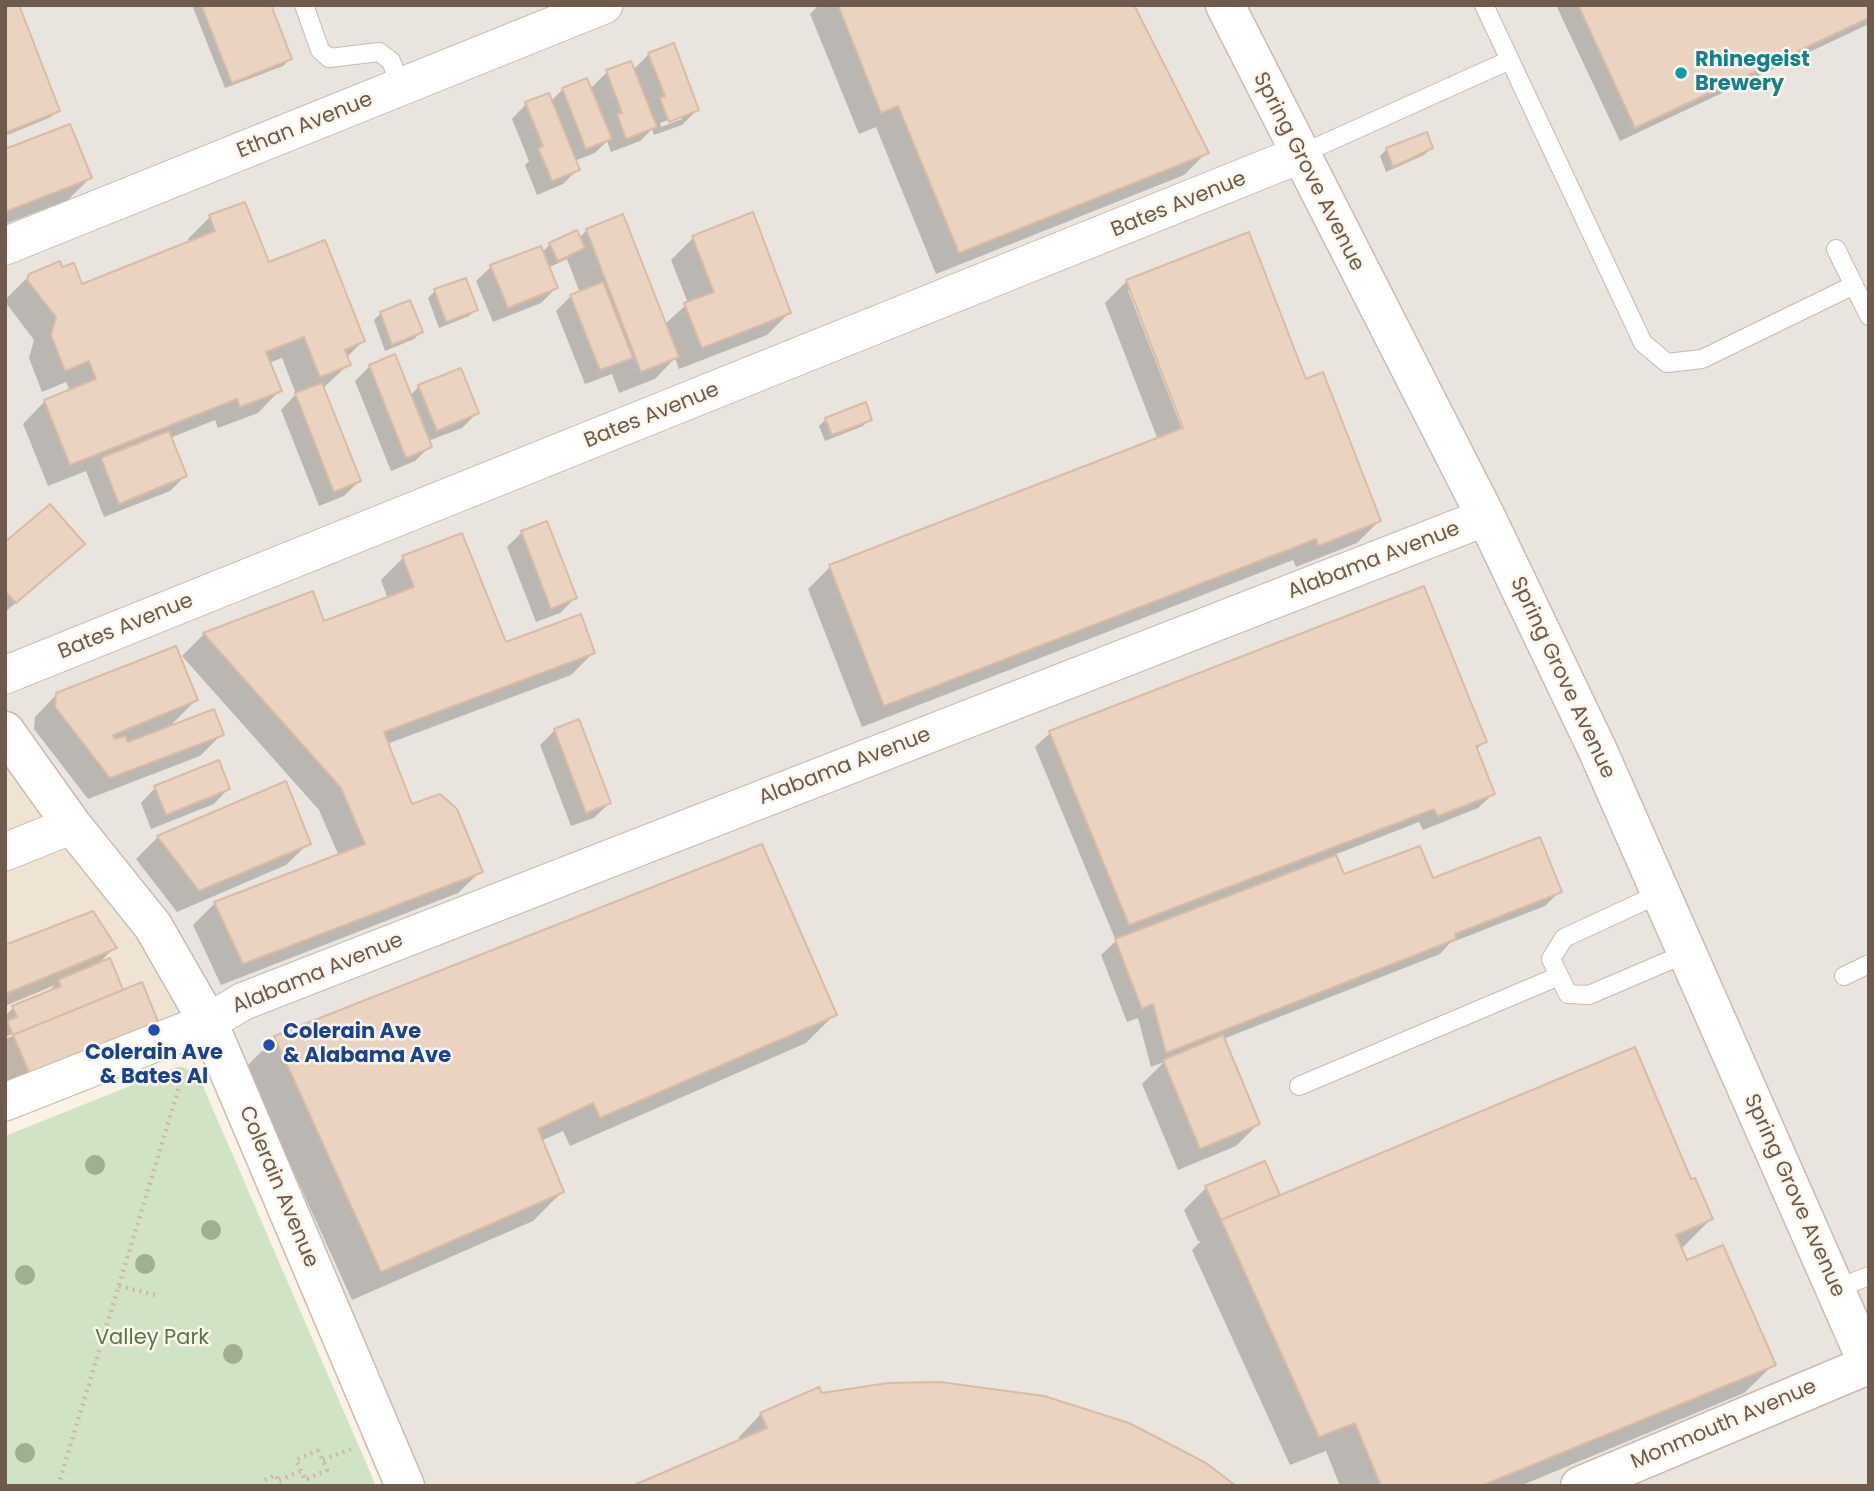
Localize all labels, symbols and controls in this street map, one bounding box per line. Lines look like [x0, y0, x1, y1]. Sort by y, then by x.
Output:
place label: Rhinegeist Brewery [1695, 48, 1810, 98]
marker: Rhinegeist Brewery [1673, 65, 1689, 81]
street label: Spring Grove Avenue [1247, 68, 1369, 276]
street label: Ethan Avenue [234, 87, 376, 165]
street label: Bates Avenue [1108, 167, 1250, 243]
street label: Bates Avenue [581, 378, 723, 454]
street label: Alabama Avenue [1284, 517, 1464, 605]
street label: Spring Grove Avenue [1504, 573, 1620, 783]
street label: Bates Avenue [55, 589, 197, 665]
street label: Alabama Avenue [755, 723, 935, 811]
street label: Alabama Avenue [229, 928, 407, 1020]
place label: Colerain Ave & Alabama Ave [283, 1020, 451, 1070]
marker: Colerain Ave & Bates Al [146, 1022, 162, 1038]
marker: Colerain Ave & Alabama Ave [261, 1037, 277, 1053]
place label: Colerain Ave & Bates Al [85, 1041, 223, 1091]
street label: Spring Grove Avenue [1738, 1091, 1850, 1301]
street label: Colerain Avenue [233, 1102, 323, 1272]
park label: Valley Park [95, 1326, 209, 1352]
street label: Monmouth Avenue [1627, 1375, 1821, 1475]

